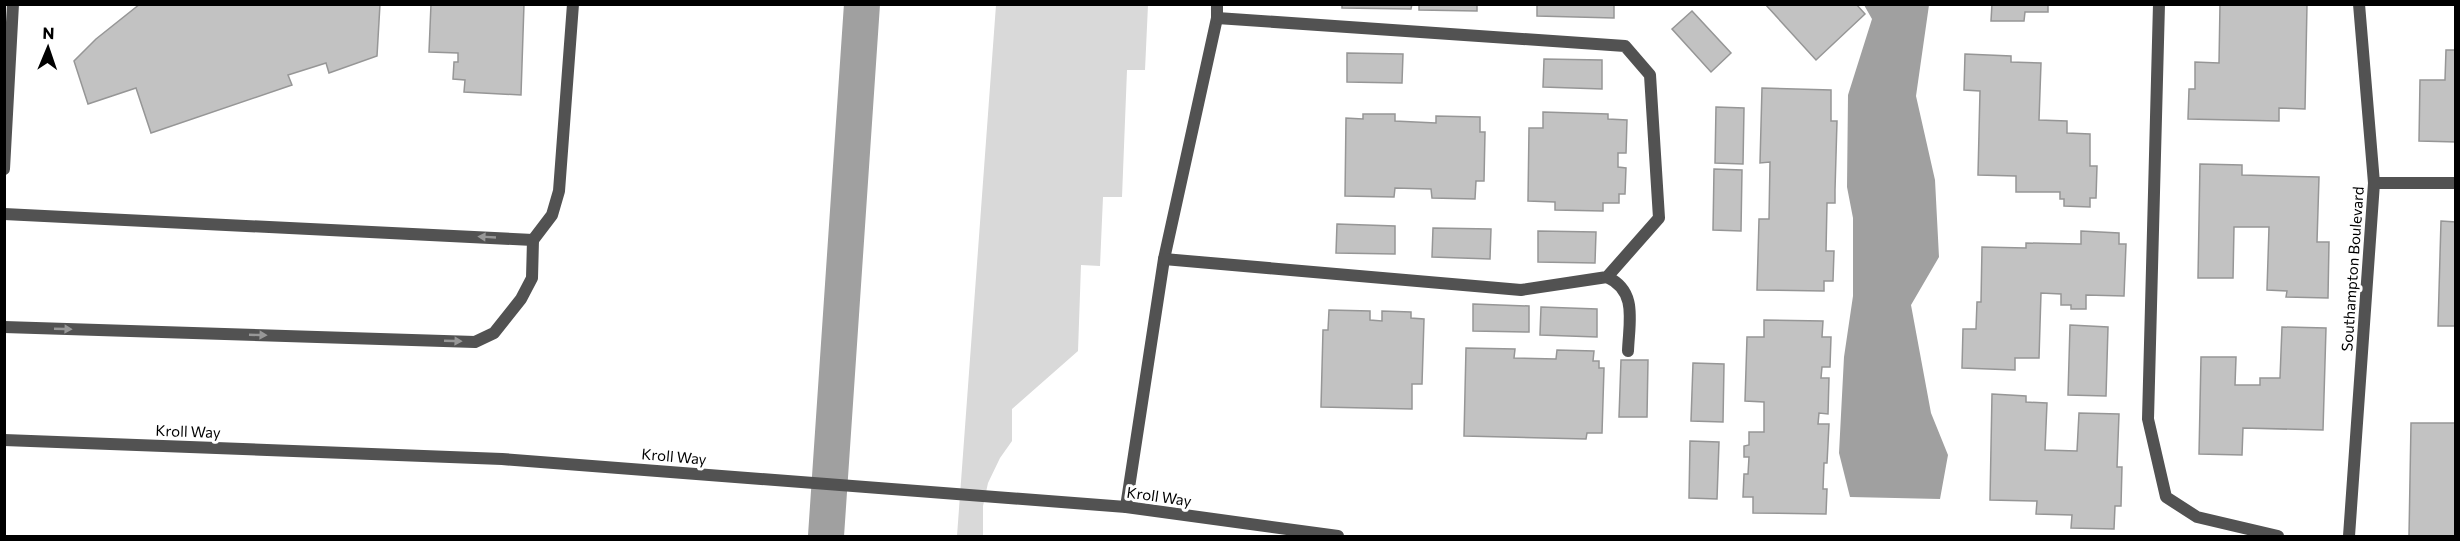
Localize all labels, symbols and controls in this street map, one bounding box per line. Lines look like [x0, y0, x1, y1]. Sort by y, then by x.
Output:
north arrow [18, 18, 78, 78]
text: N [42, 23, 55, 42]
street label: Southampton Boulevard [2337, 186, 2367, 352]
one-way arrow [478, 233, 497, 242]
one-way arrow [53, 324, 72, 333]
one-way arrow [248, 330, 267, 340]
one-way arrow [443, 337, 462, 346]
street label: Kroll Way [155, 421, 221, 441]
street label: Kroll Way [641, 444, 708, 468]
street label: Kroll Way [1126, 483, 1193, 509]

